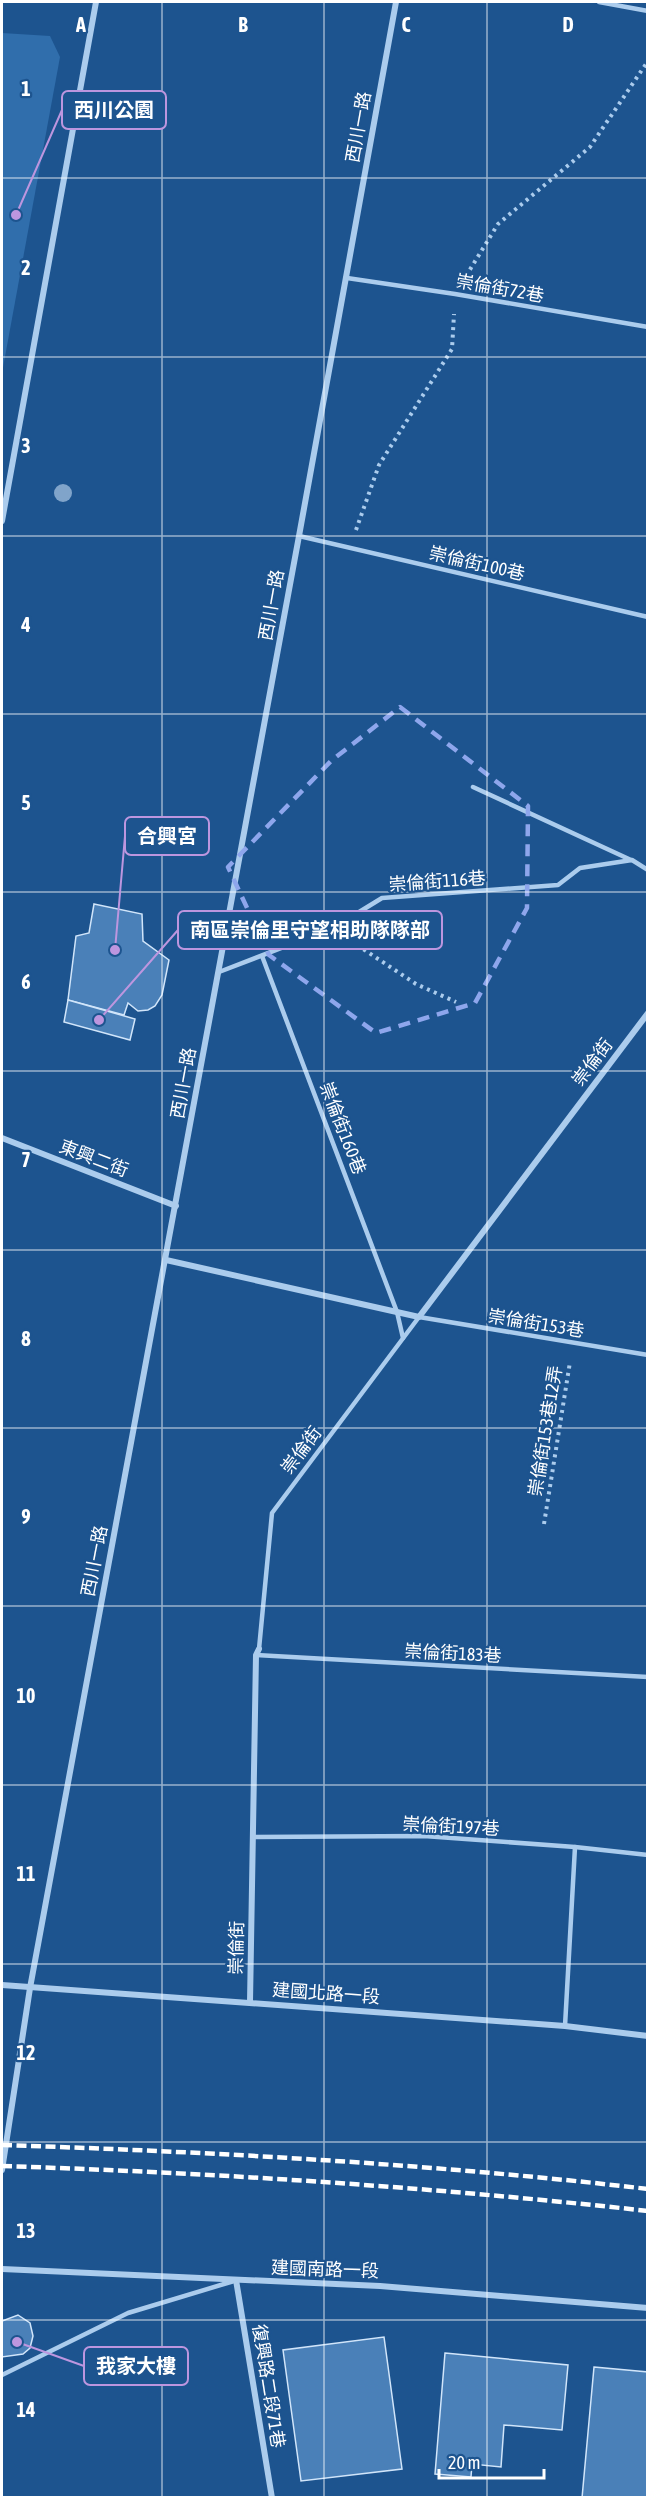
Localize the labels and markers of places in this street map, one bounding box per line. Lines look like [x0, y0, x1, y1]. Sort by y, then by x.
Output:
callout: 西川公園 [62, 91, 166, 129]
callout: 合興宮 [125, 817, 209, 855]
callout: 南區崇倫里守望相助隊隊部 [178, 911, 442, 949]
callout: 我家大樓 [84, 2347, 188, 2385]

